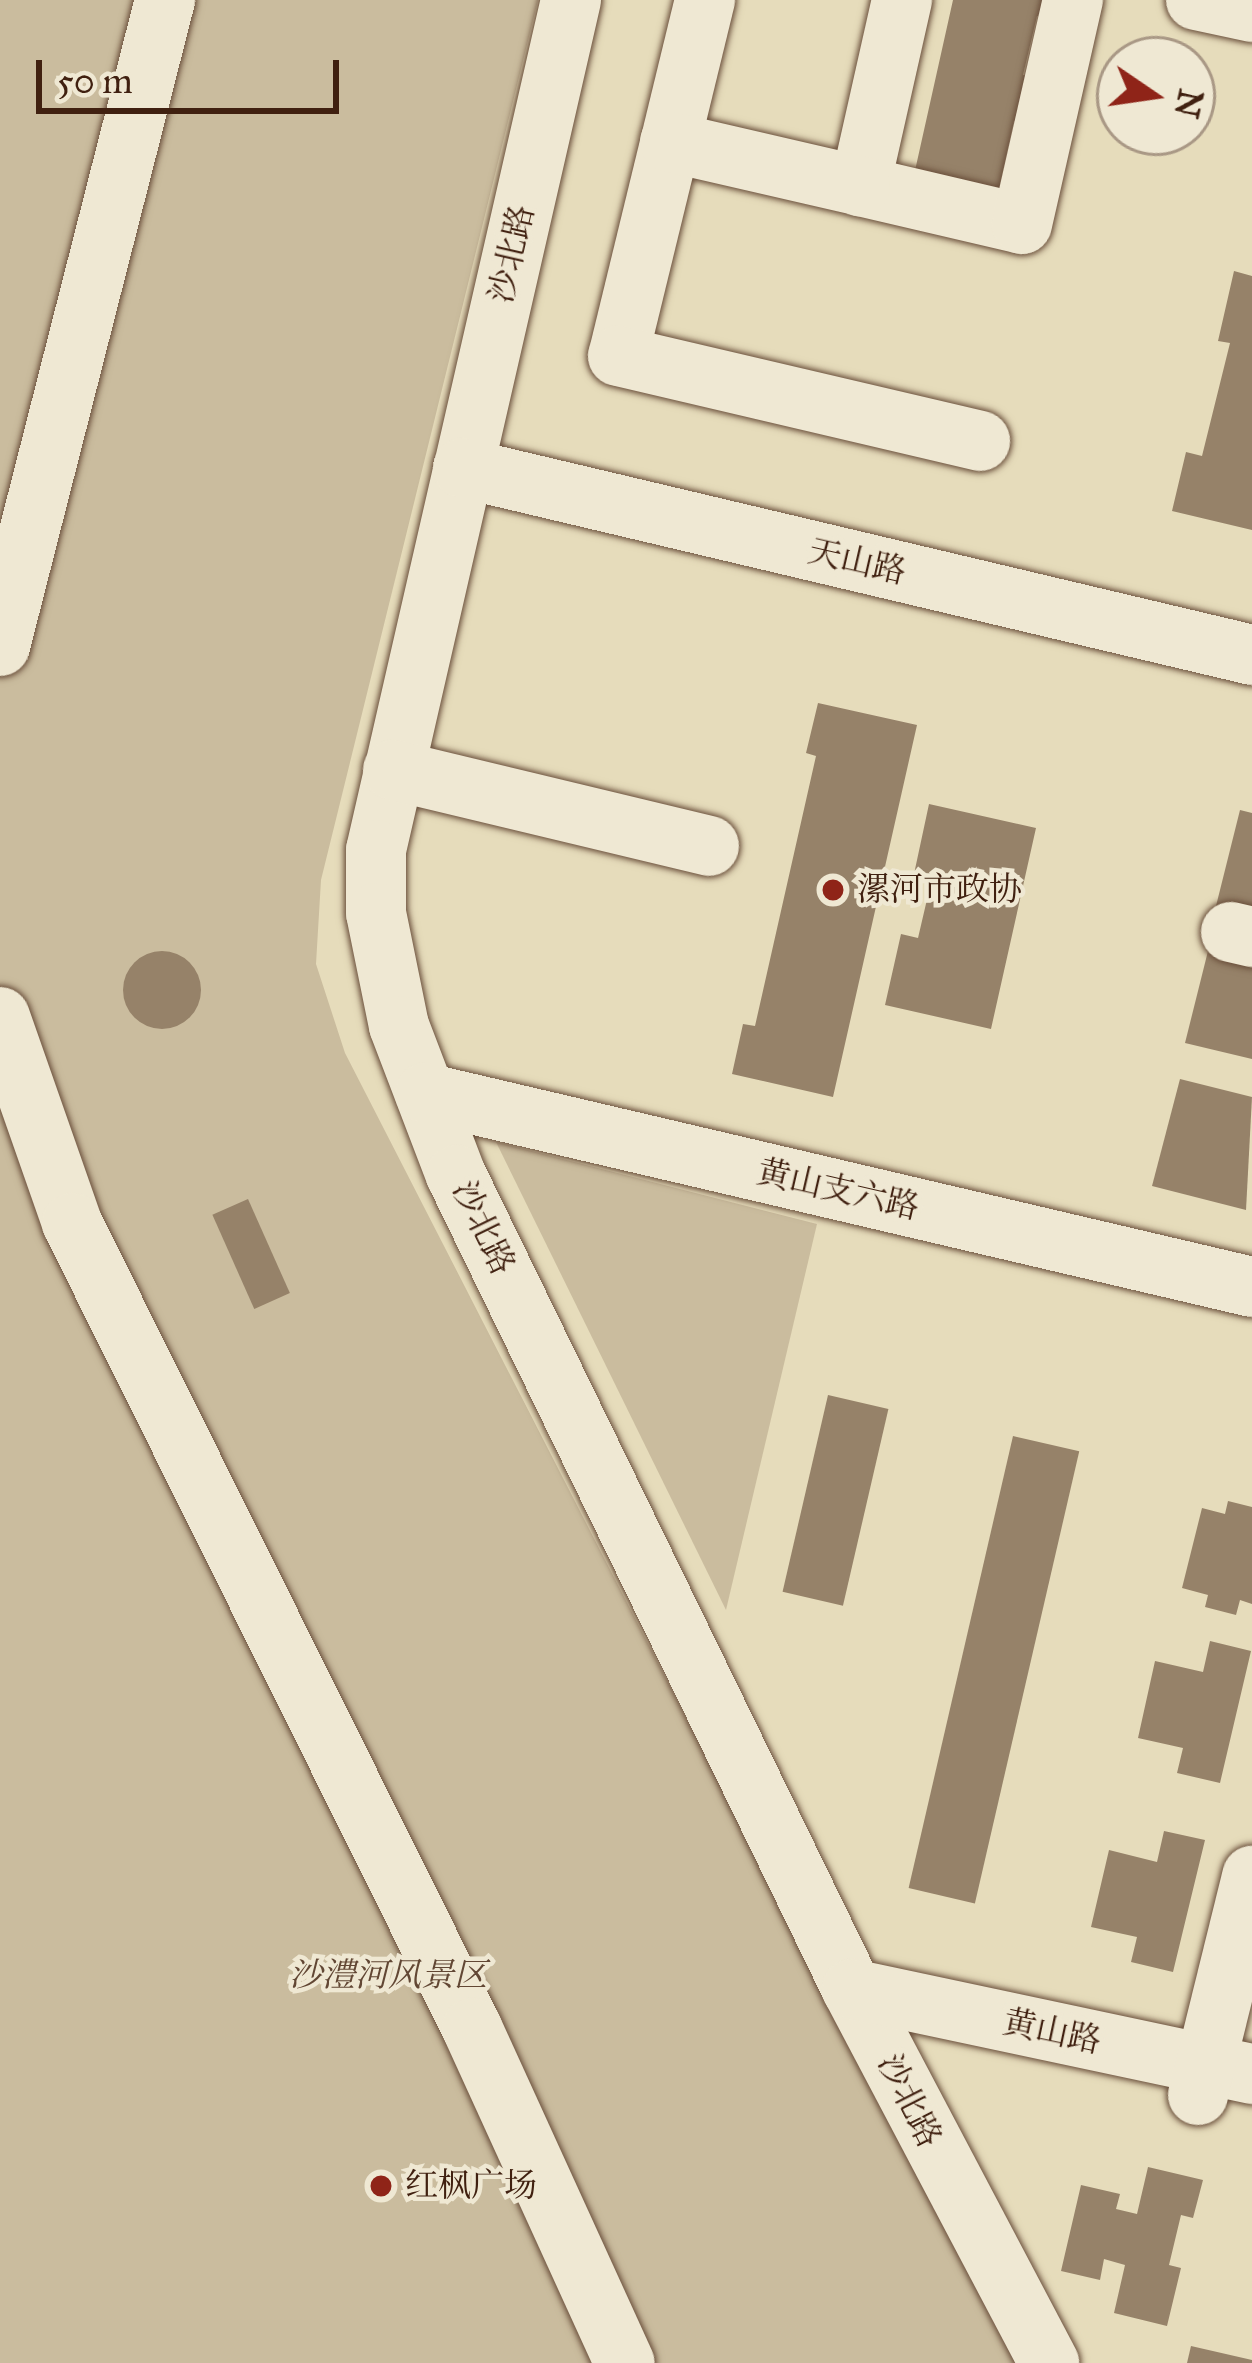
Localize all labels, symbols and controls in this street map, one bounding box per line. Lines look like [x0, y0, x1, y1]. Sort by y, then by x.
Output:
scale bar [42, 36, 345, 110]
north arrow [1096, 36, 1216, 156]
text: 50 m [57, 59, 133, 103]
text: N [1166, 85, 1211, 122]
street label: 沙北路 [482, 201, 542, 307]
street label: 天山路 [804, 532, 910, 592]
place label: 漯河市政协 [857, 870, 1022, 910]
marker: 漯河市政协 [820, 877, 846, 903]
street label: 黄山支六路 [753, 1152, 923, 1228]
street label: 沙北路 [444, 1175, 522, 1281]
park label: 沙澧河风景区 [289, 1956, 487, 1996]
street label: 黄山路 [999, 2002, 1105, 2062]
street label: 沙北路 [869, 2048, 949, 2154]
place label: 红枫广场 [405, 2166, 537, 2206]
marker: 红枫广场 [368, 2173, 394, 2199]

